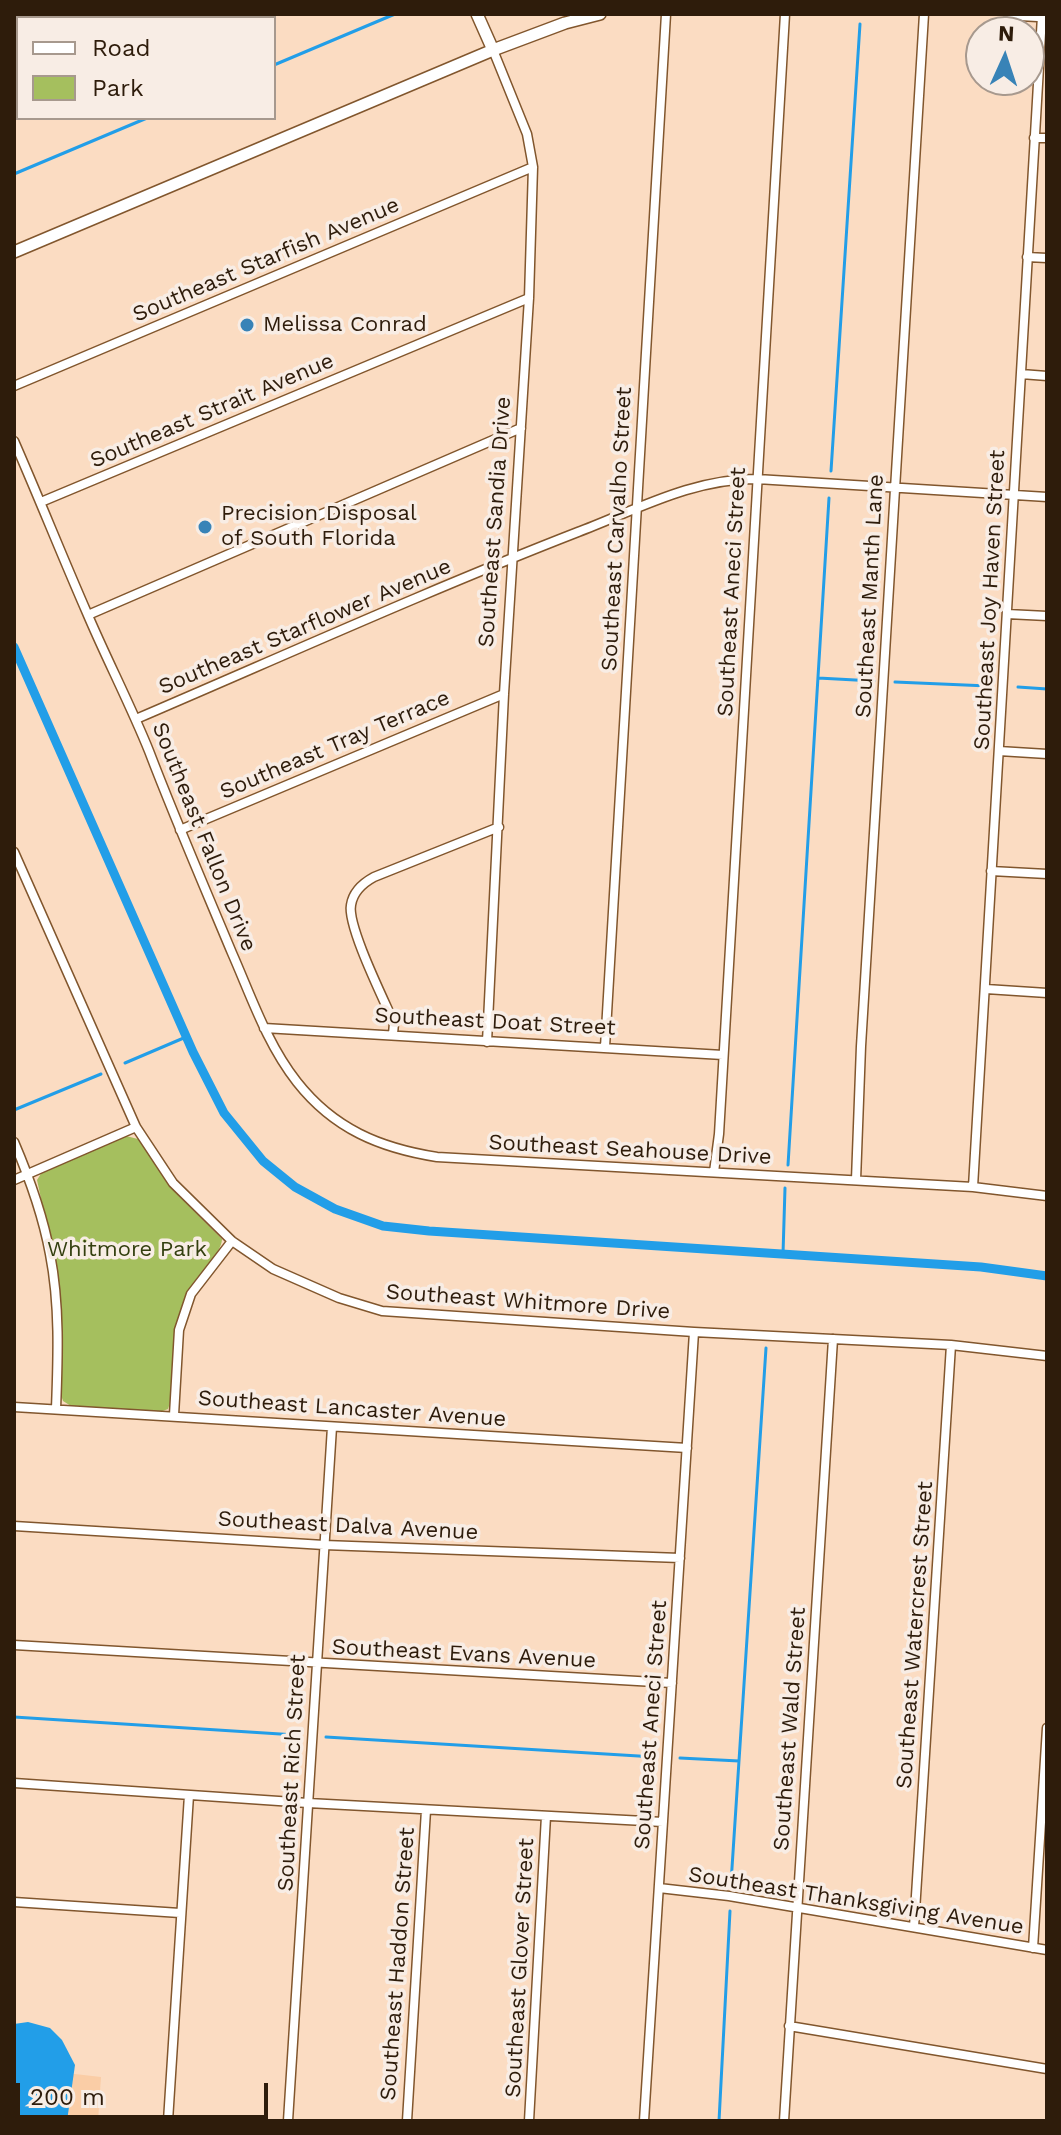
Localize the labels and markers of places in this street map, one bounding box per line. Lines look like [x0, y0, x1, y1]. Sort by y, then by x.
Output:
place label: Melissa Conrad [263, 312, 427, 338]
marker: Melissa Conrad [238, 316, 256, 334]
place label: Precision Disposal of South Florida [221, 501, 417, 552]
marker: Precision Disposal of South Florida [196, 518, 214, 536]

